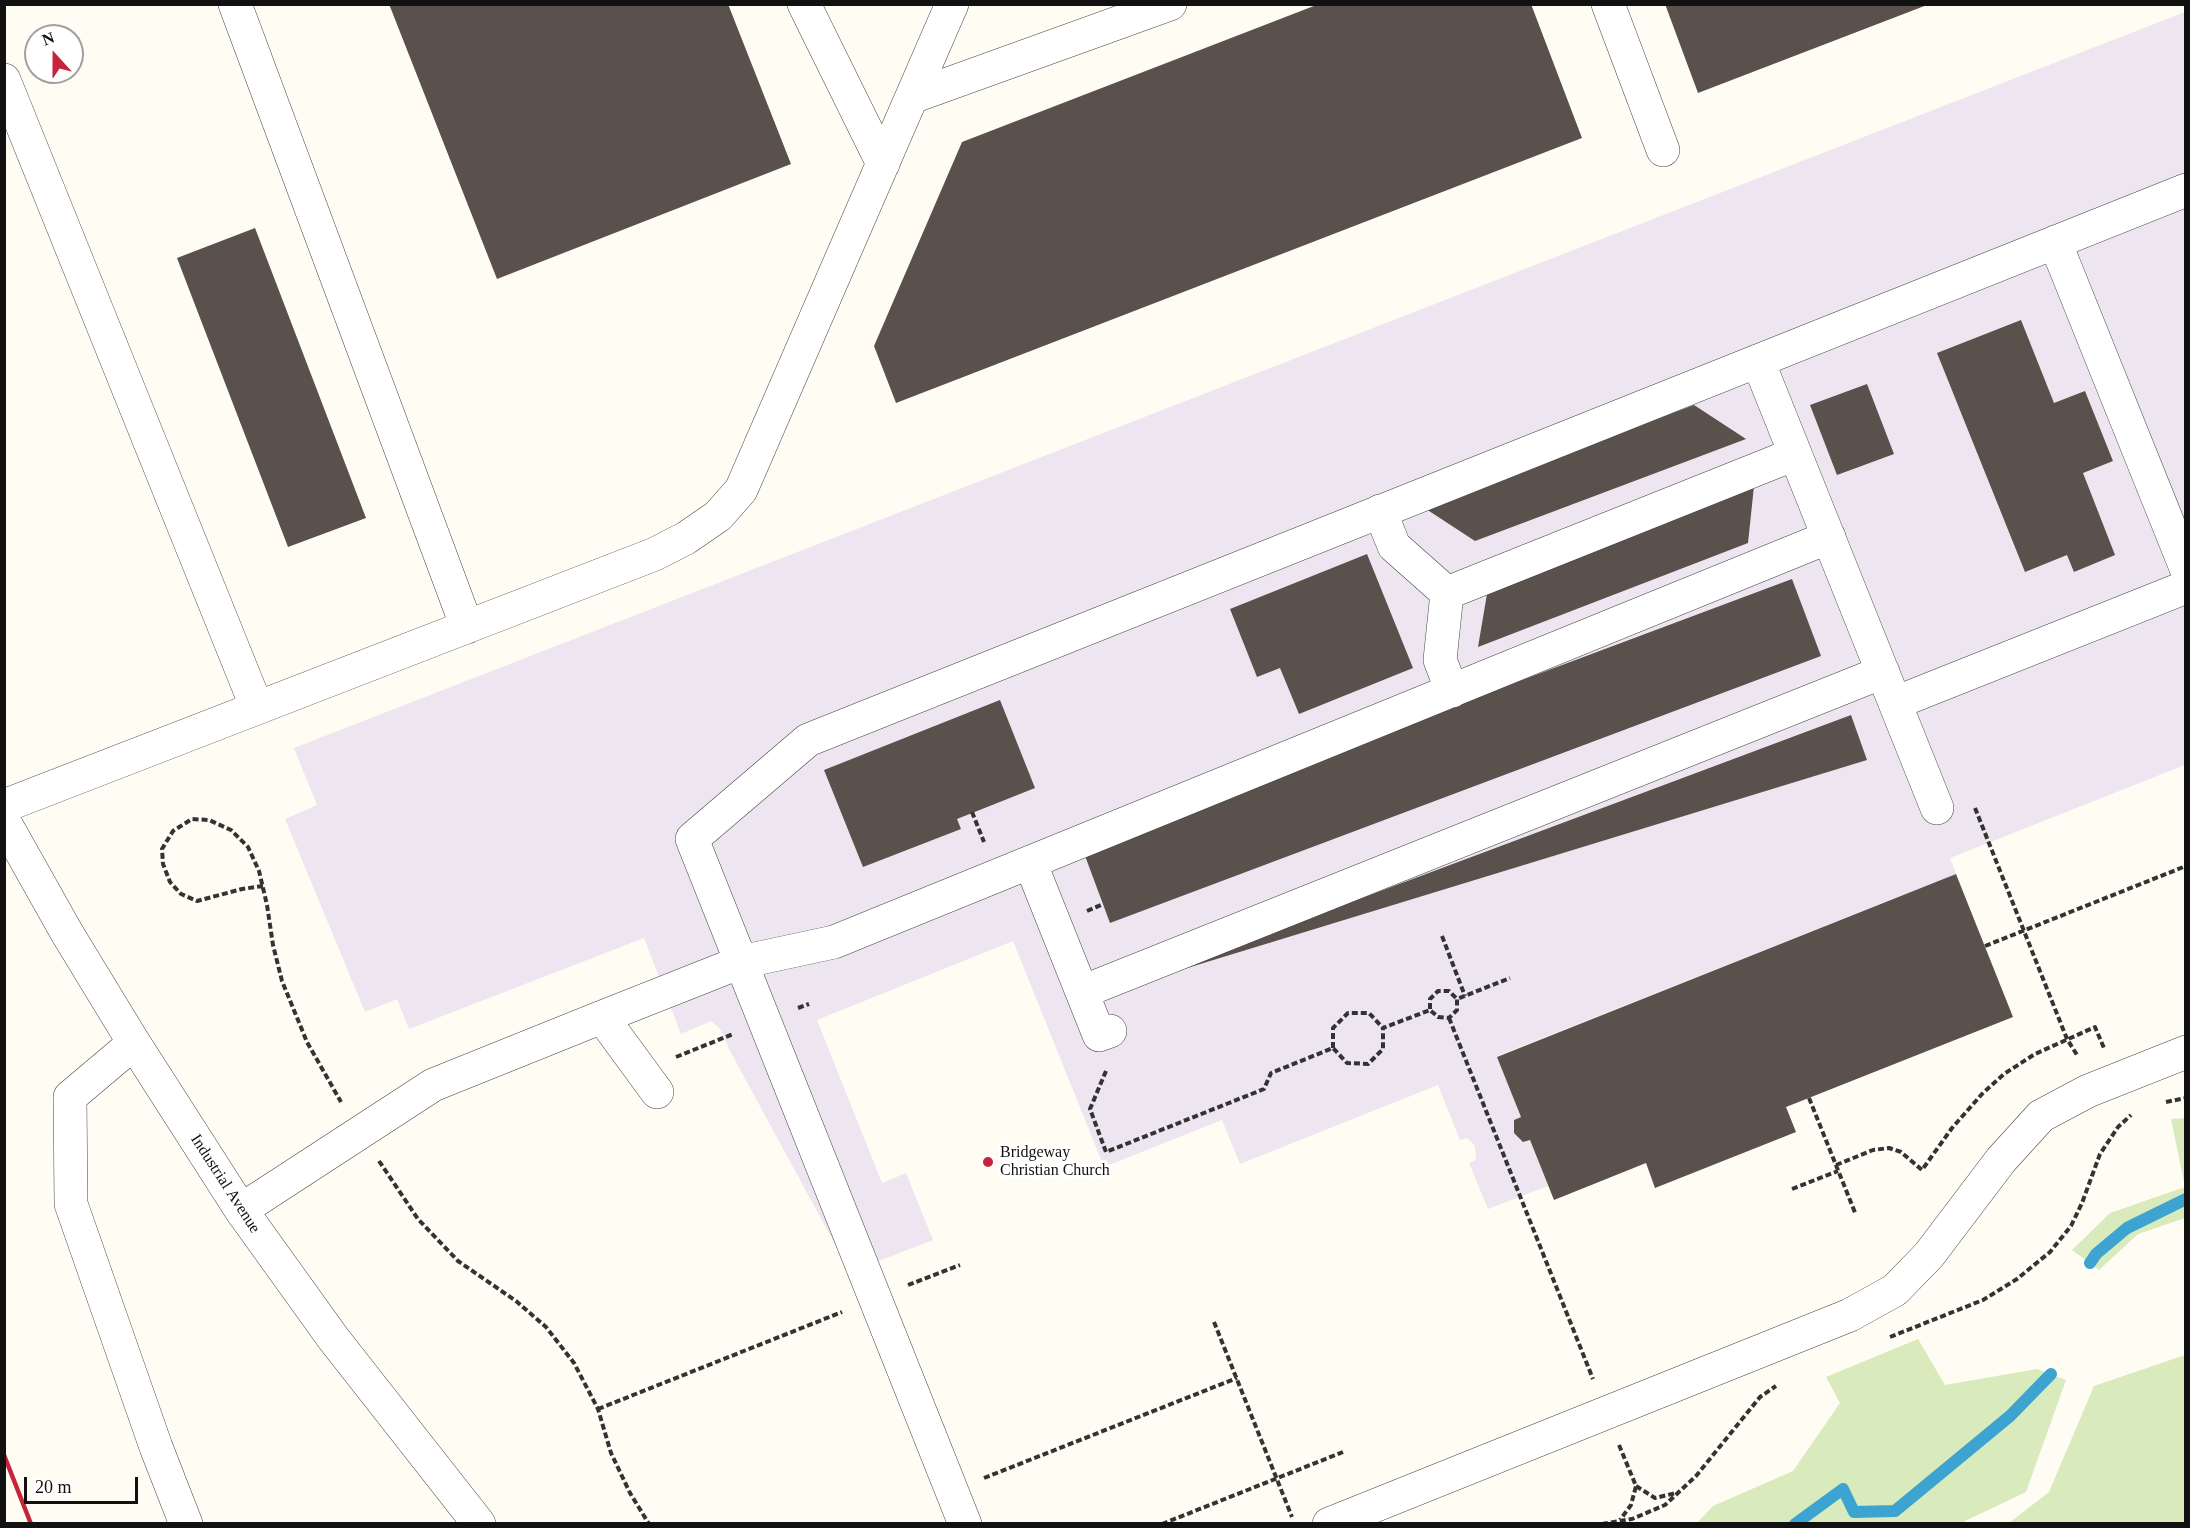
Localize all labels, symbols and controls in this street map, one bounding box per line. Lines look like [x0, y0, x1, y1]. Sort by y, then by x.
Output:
north arrow [24, 24, 84, 84]
text: N [40, 29, 57, 49]
street label: Industrial Avenue [186, 1131, 264, 1237]
place label: Bridgeway Christian Church [1000, 1143, 1110, 1181]
marker: Bridgeway Christian Church [981, 1155, 995, 1169]
scale bar [27, 1465, 141, 1503]
text: 20 m [35, 1477, 72, 1497]

